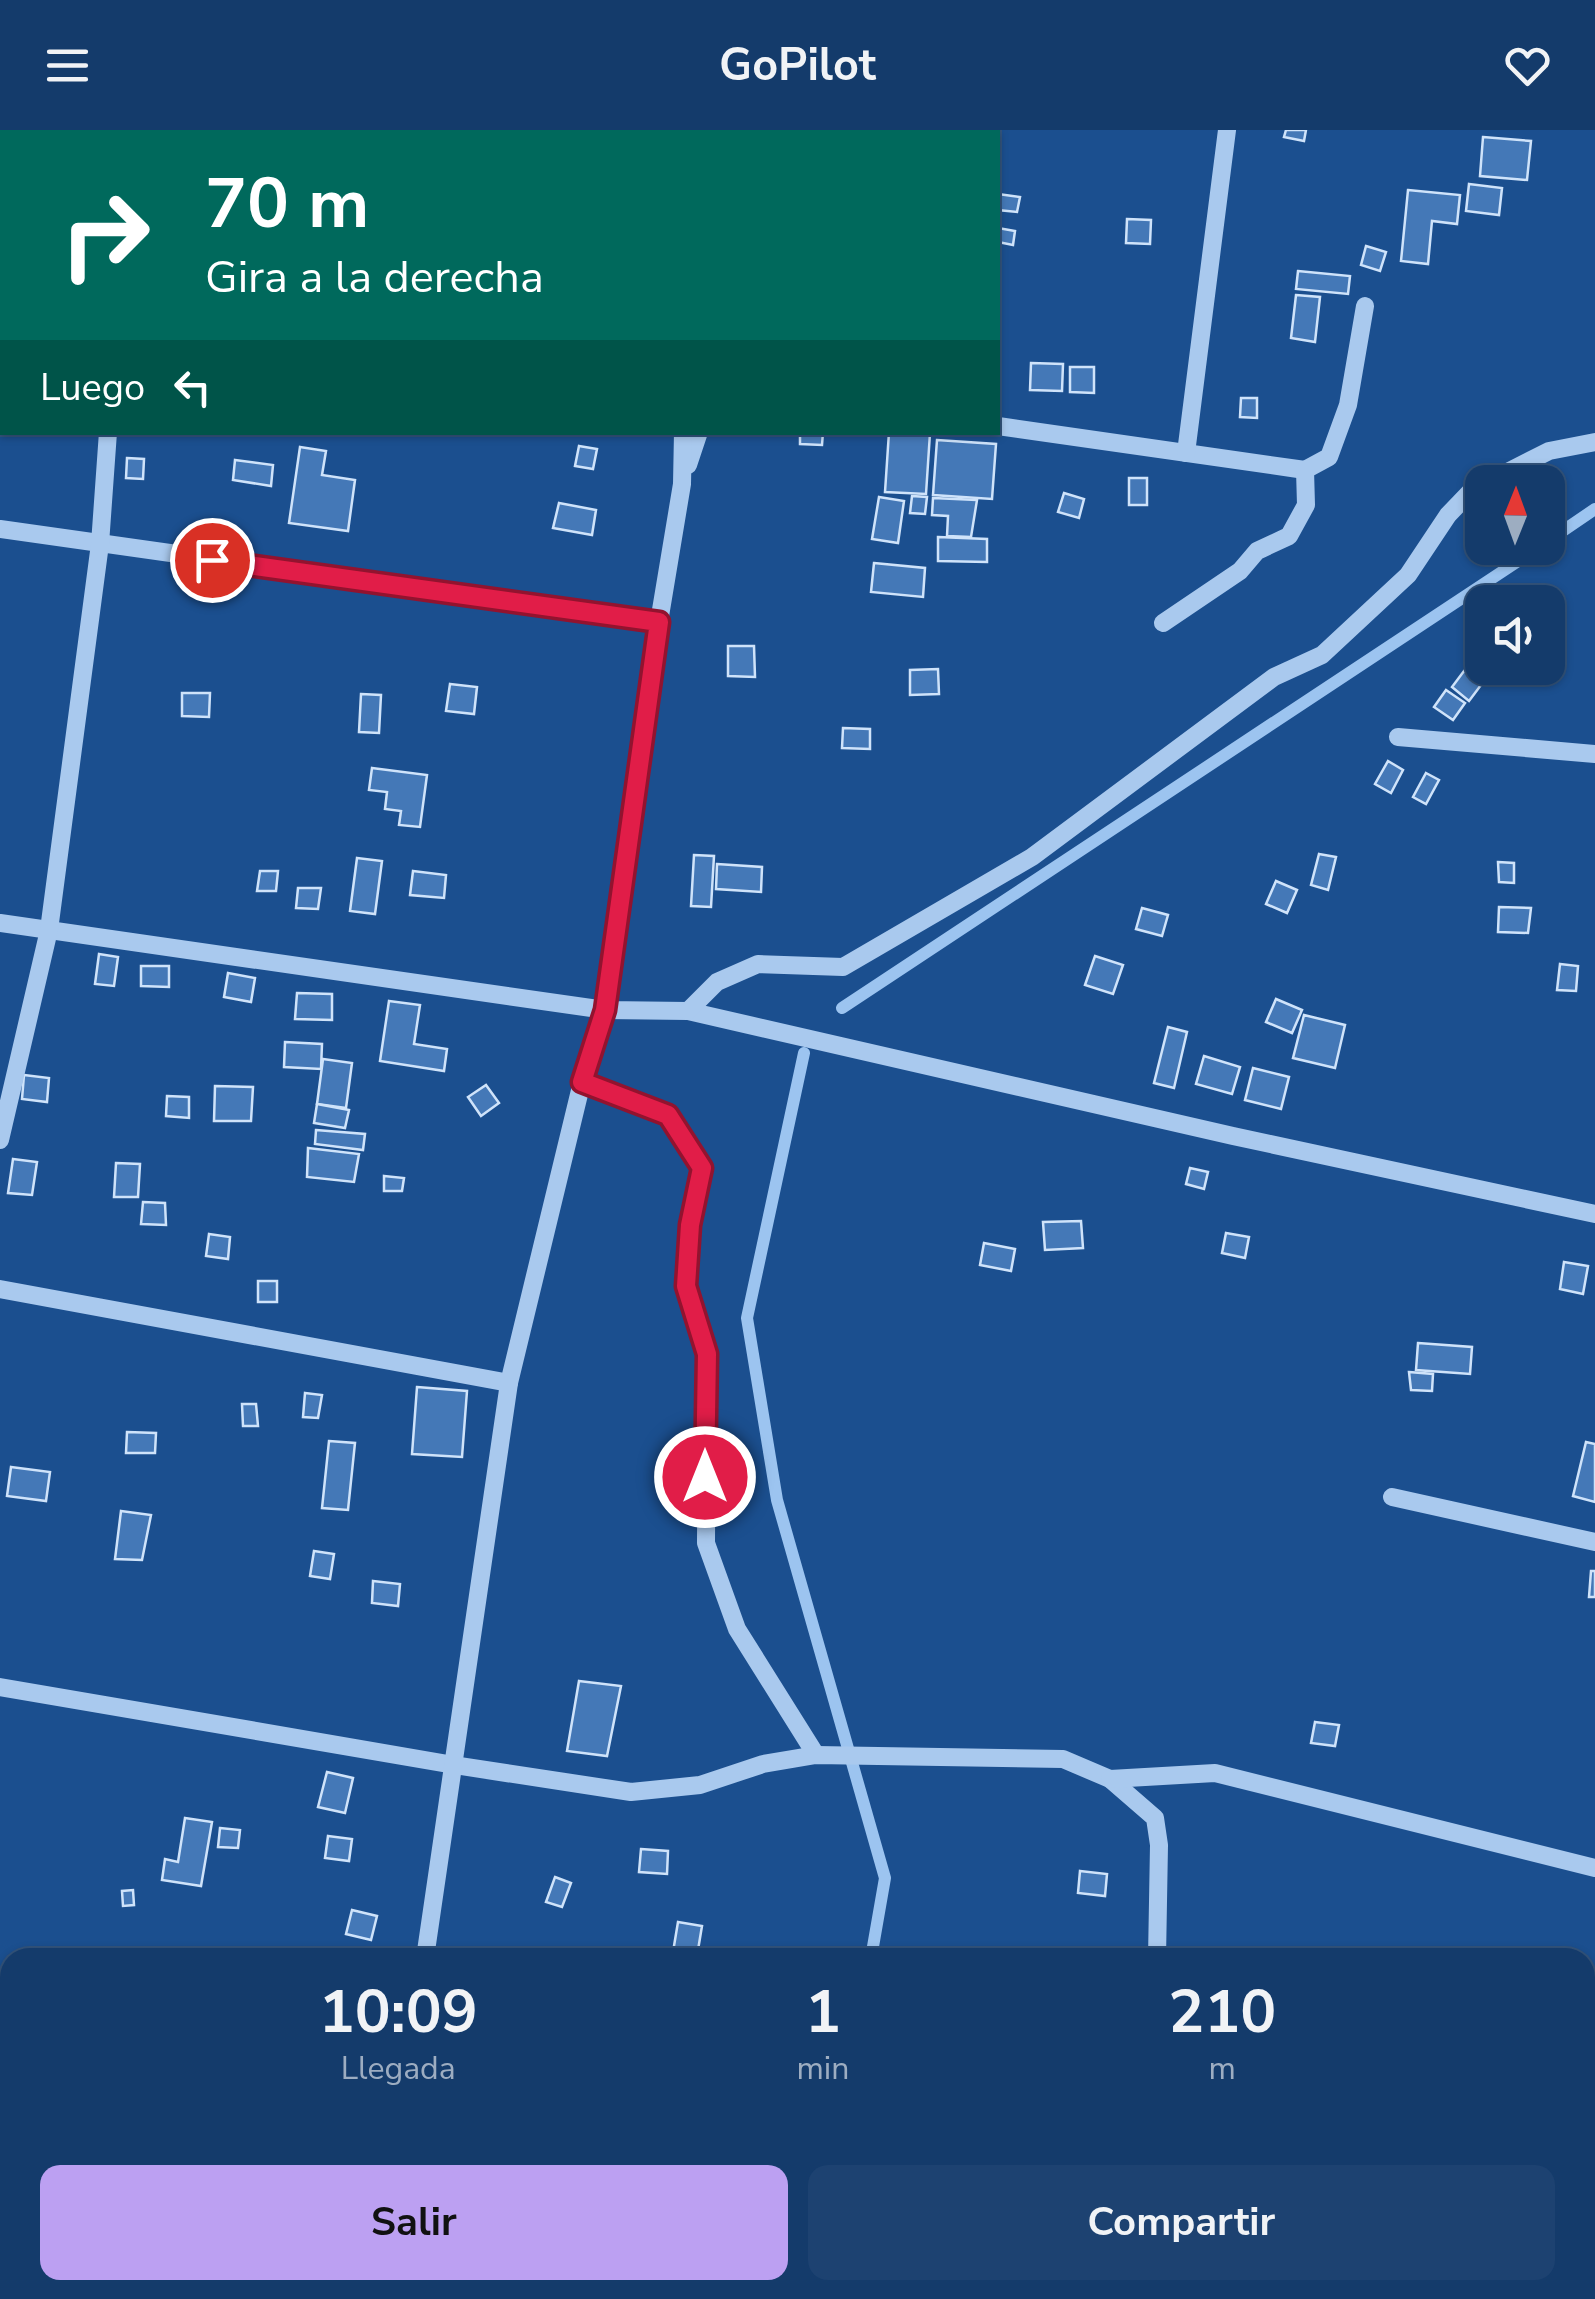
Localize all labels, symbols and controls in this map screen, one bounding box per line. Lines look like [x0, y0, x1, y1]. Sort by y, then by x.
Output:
text: GoPilot [719, 35, 876, 96]
icon: menu [40, 38, 95, 93]
icon: heart [1500, 38, 1555, 93]
text: 70 m [205, 156, 369, 252]
icon: right [40, 170, 170, 300]
text: Gira a la derecha [205, 247, 544, 308]
icon: left [165, 360, 220, 415]
text: Luego [40, 362, 145, 413]
north arrow [1465, 465, 1565, 565]
map controls [1465, 465, 1565, 685]
pin [170, 518, 255, 603]
icon: arrive [185, 533, 240, 588]
button: sound [1465, 585, 1565, 685]
position arrow [653, 1425, 757, 1529]
text: 10:09 [319, 1971, 478, 2053]
text: 1 [805, 1971, 841, 2053]
text: 210 [1168, 1971, 1276, 2053]
text: Llegada [341, 2047, 456, 2090]
text: min [796, 2047, 849, 2090]
text: m [1208, 2047, 1236, 2090]
button: Salir [40, 2165, 788, 2280]
button: Compartir [808, 2165, 1555, 2280]

